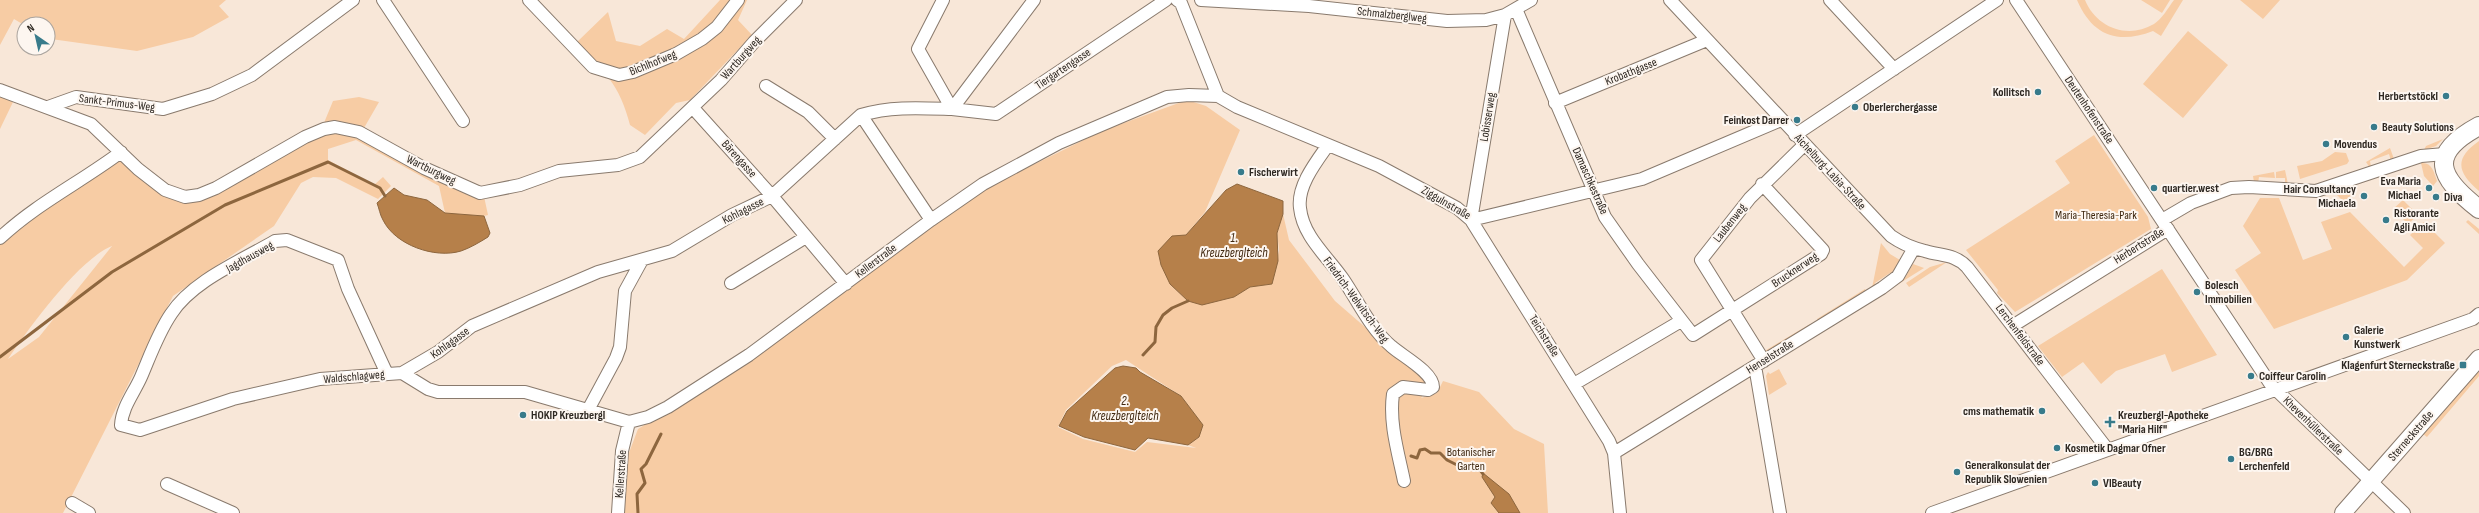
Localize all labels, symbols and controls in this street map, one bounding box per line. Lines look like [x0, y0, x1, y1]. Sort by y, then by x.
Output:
street label: Schmalzberglweg [1356, 4, 1428, 26]
north arrow [16, 16, 56, 56]
text: N [25, 21, 37, 35]
street label: Wartburgweg [718, 33, 765, 83]
street label: Tiergartengasse [1032, 45, 1094, 93]
street label: Bichlhofweg [627, 47, 679, 79]
street label: Krobathgasse [1603, 55, 1659, 89]
street label: Deutenhofenstraße [2061, 73, 2117, 147]
place label: Kollitsch [1993, 85, 2030, 100]
marker: Kollitsch [2033, 87, 2043, 97]
place label: Herbertstöckl [2378, 89, 2438, 104]
street label: Sankt-Primus-Weg [78, 91, 156, 115]
street label: Lobisserweg [1477, 91, 1499, 143]
marker: Herbertstöckl [2441, 91, 2451, 101]
place label: Oberlerchergasse [1863, 100, 1937, 115]
marker: Oberlerchergasse [1850, 102, 1860, 112]
place label: Feinkost Darrer [1724, 113, 1789, 128]
marker: Feinkost Darrer [1792, 115, 1802, 125]
place label: Beauty Solutions [2382, 120, 2454, 135]
marker: Beauty Solutions [2369, 122, 2379, 132]
street label: Aichelburg-Labia-Straße [1790, 130, 1869, 213]
street label: Bärengasse [718, 137, 760, 181]
place label: Movendus [2334, 137, 2378, 152]
marker: Movendus [2321, 139, 2331, 149]
street label: Damaschkestraße [1569, 145, 1612, 217]
street label: Wartburgweg [404, 152, 458, 189]
place label: Fischerwirt [1249, 165, 1298, 180]
marker: Fischerwirt [1236, 167, 1246, 177]
place label: Eva Maria Michael [2381, 174, 2421, 203]
place label: quartier.west [2162, 181, 2219, 196]
place label: Hair Consultancy Michaela [2284, 182, 2356, 211]
street label: Ziggulnstraße [1418, 183, 1474, 223]
marker: quartier.west [2149, 183, 2159, 193]
marker: Eva Maria Michael [2424, 183, 2434, 193]
place label: Diva [2444, 190, 2463, 205]
marker: Hair Consultancy Michaela [2359, 191, 2369, 201]
marker: Diva [2431, 192, 2441, 202]
street label: Kohlagasse [720, 194, 766, 228]
street label: Laubenweg [1710, 200, 1750, 245]
place label: Ristorante Agli Amici [2393, 206, 2439, 235]
park label: Maria-Theresia-Park [2055, 208, 2137, 223]
marker: Ristorante Agli Amici [2381, 215, 2391, 225]
street label: Herbertstraße [2111, 224, 2167, 267]
water label: 1. Kreuzberglteich [1200, 230, 1268, 261]
street label: Jagdhausweg [223, 238, 277, 277]
street label: Kellerstraße [852, 240, 900, 282]
street label: Brucknerweg [1769, 249, 1821, 291]
street label: Friedrich-Welwitsch-Weg [1320, 254, 1392, 346]
place label: Bolesch Immobilien [2205, 278, 2252, 307]
marker: Bolesch Immobilien [2192, 287, 2202, 297]
street label: Lerchenfeldstraße [1992, 301, 2048, 369]
street label: Teichstraße [1525, 312, 1563, 360]
place label: Galerie Kunstwerk [2354, 323, 2400, 352]
street label: Kohlagasse [427, 324, 473, 362]
marker: Galerie Kunstwerk [2341, 332, 2351, 342]
street label: Henselstraße [1743, 336, 1797, 377]
place label: Klagenfurt Sterneckstraße [2341, 358, 2455, 373]
marker: Klagenfurt Sterneckstraße [2458, 360, 2468, 370]
street label: Waldschlagweg [323, 367, 385, 387]
place label: Coiffeur Carolin [2259, 369, 2326, 384]
marker: Coiffeur Carolin [2246, 371, 2256, 381]
water label: 2. Kreuzberglteich [1091, 393, 1159, 424]
street label: Khevenhüllerstraße [2280, 393, 2346, 459]
place label: cms mathematik [1963, 404, 2034, 419]
marker: cms mathematik [2037, 406, 2047, 416]
place label: HOKIP Kreuzbergl [531, 408, 605, 423]
place label: Kreuzbergl-Apotheke "Maria Hilf" [2118, 408, 2209, 437]
street label: Sterneckstraße [2385, 408, 2437, 464]
marker: HOKIP Kreuzbergl [518, 410, 528, 420]
marker: Kreuzbergl-Apotheke "Maria Hilf" [2105, 417, 2115, 427]
place label: Kosmetik Dagmar Ofner [2065, 441, 2166, 456]
marker: Kosmetik Dagmar Ofner [2052, 443, 2062, 453]
park label: Botanischer Garten [1447, 445, 1496, 474]
place label: BG/BRG Lerchenfeld [2239, 445, 2290, 474]
street label: Kellerstraße [612, 449, 630, 499]
marker: BG/BRG Lerchenfeld [2226, 454, 2236, 464]
place label: Generalkonsulat der Republik Slowenien [1965, 458, 2051, 487]
marker: Generalkonsulat der Republik Slowenien [1952, 467, 1962, 477]
place label: VIBeauty [2103, 476, 2142, 491]
marker: VIBeauty [2090, 478, 2100, 488]

